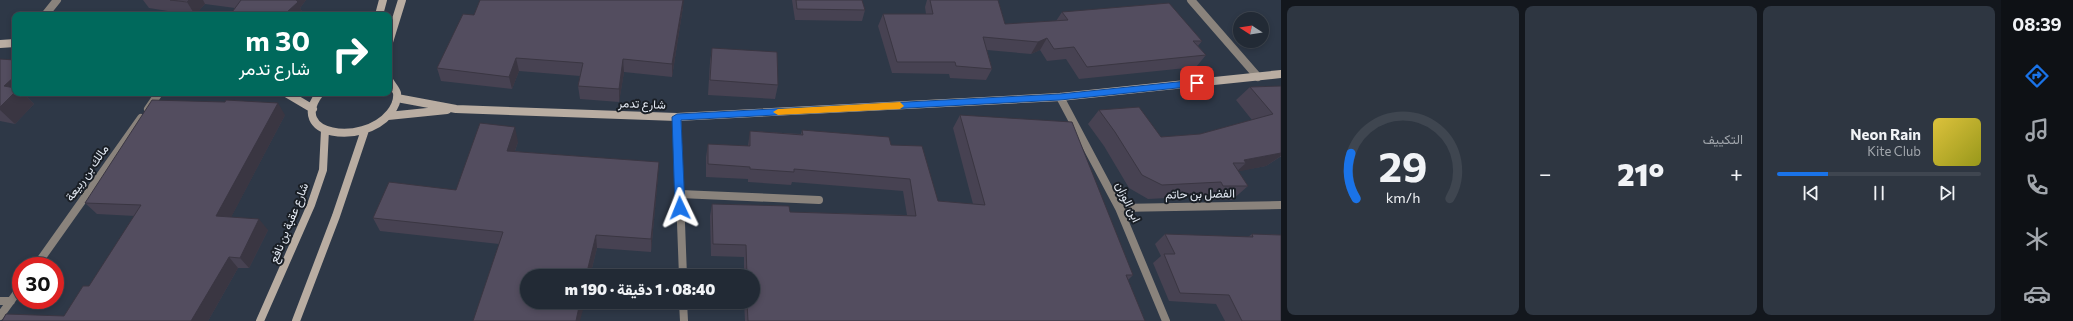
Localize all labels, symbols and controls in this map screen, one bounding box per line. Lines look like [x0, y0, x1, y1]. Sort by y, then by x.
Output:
north arrow [1233, 12, 1269, 48]
map controls [1233, 12, 1269, 48]
text: 08:39 [2012, 13, 2062, 35]
text: 30 m [245, 23, 310, 57]
icon: right [324, 28, 376, 80]
text: شارع تدمر [239, 57, 310, 79]
icon: directions [2023, 62, 2051, 90]
pin [1180, 66, 1214, 100]
icon: arrive [1186, 72, 1208, 94]
street label: شارع تدمر [617, 95, 666, 114]
icon: music [2023, 116, 2051, 144]
text: Neon Rain [1850, 125, 1921, 143]
text: التكييف [1703, 131, 1743, 147]
text: 29 [1378, 139, 1428, 190]
street label: مالك بن ربيعة [62, 142, 112, 204]
text: Kite Club [1867, 143, 1921, 159]
text: 21° [1617, 155, 1664, 192]
text: − [1539, 160, 1552, 187]
text: + [1730, 160, 1743, 187]
icon: phone [2023, 171, 2051, 199]
street label: ابن الوزان [1112, 179, 1144, 225]
street label: شارع عقبة بن نافع [266, 181, 313, 266]
icon: previous [1800, 182, 1822, 204]
icon: pause [1868, 182, 1890, 204]
icon: next [1936, 182, 1958, 204]
street label: الفضل بن حاتم [1165, 185, 1235, 203]
position arrow [659, 187, 701, 229]
text: km/h [1386, 187, 1420, 205]
icon: climate [2023, 225, 2051, 253]
speed limit sign: 30 [12, 257, 64, 309]
text: 08:40 · 1 دقيقة · 190 m [565, 280, 715, 298]
icon: car [2023, 280, 2051, 308]

